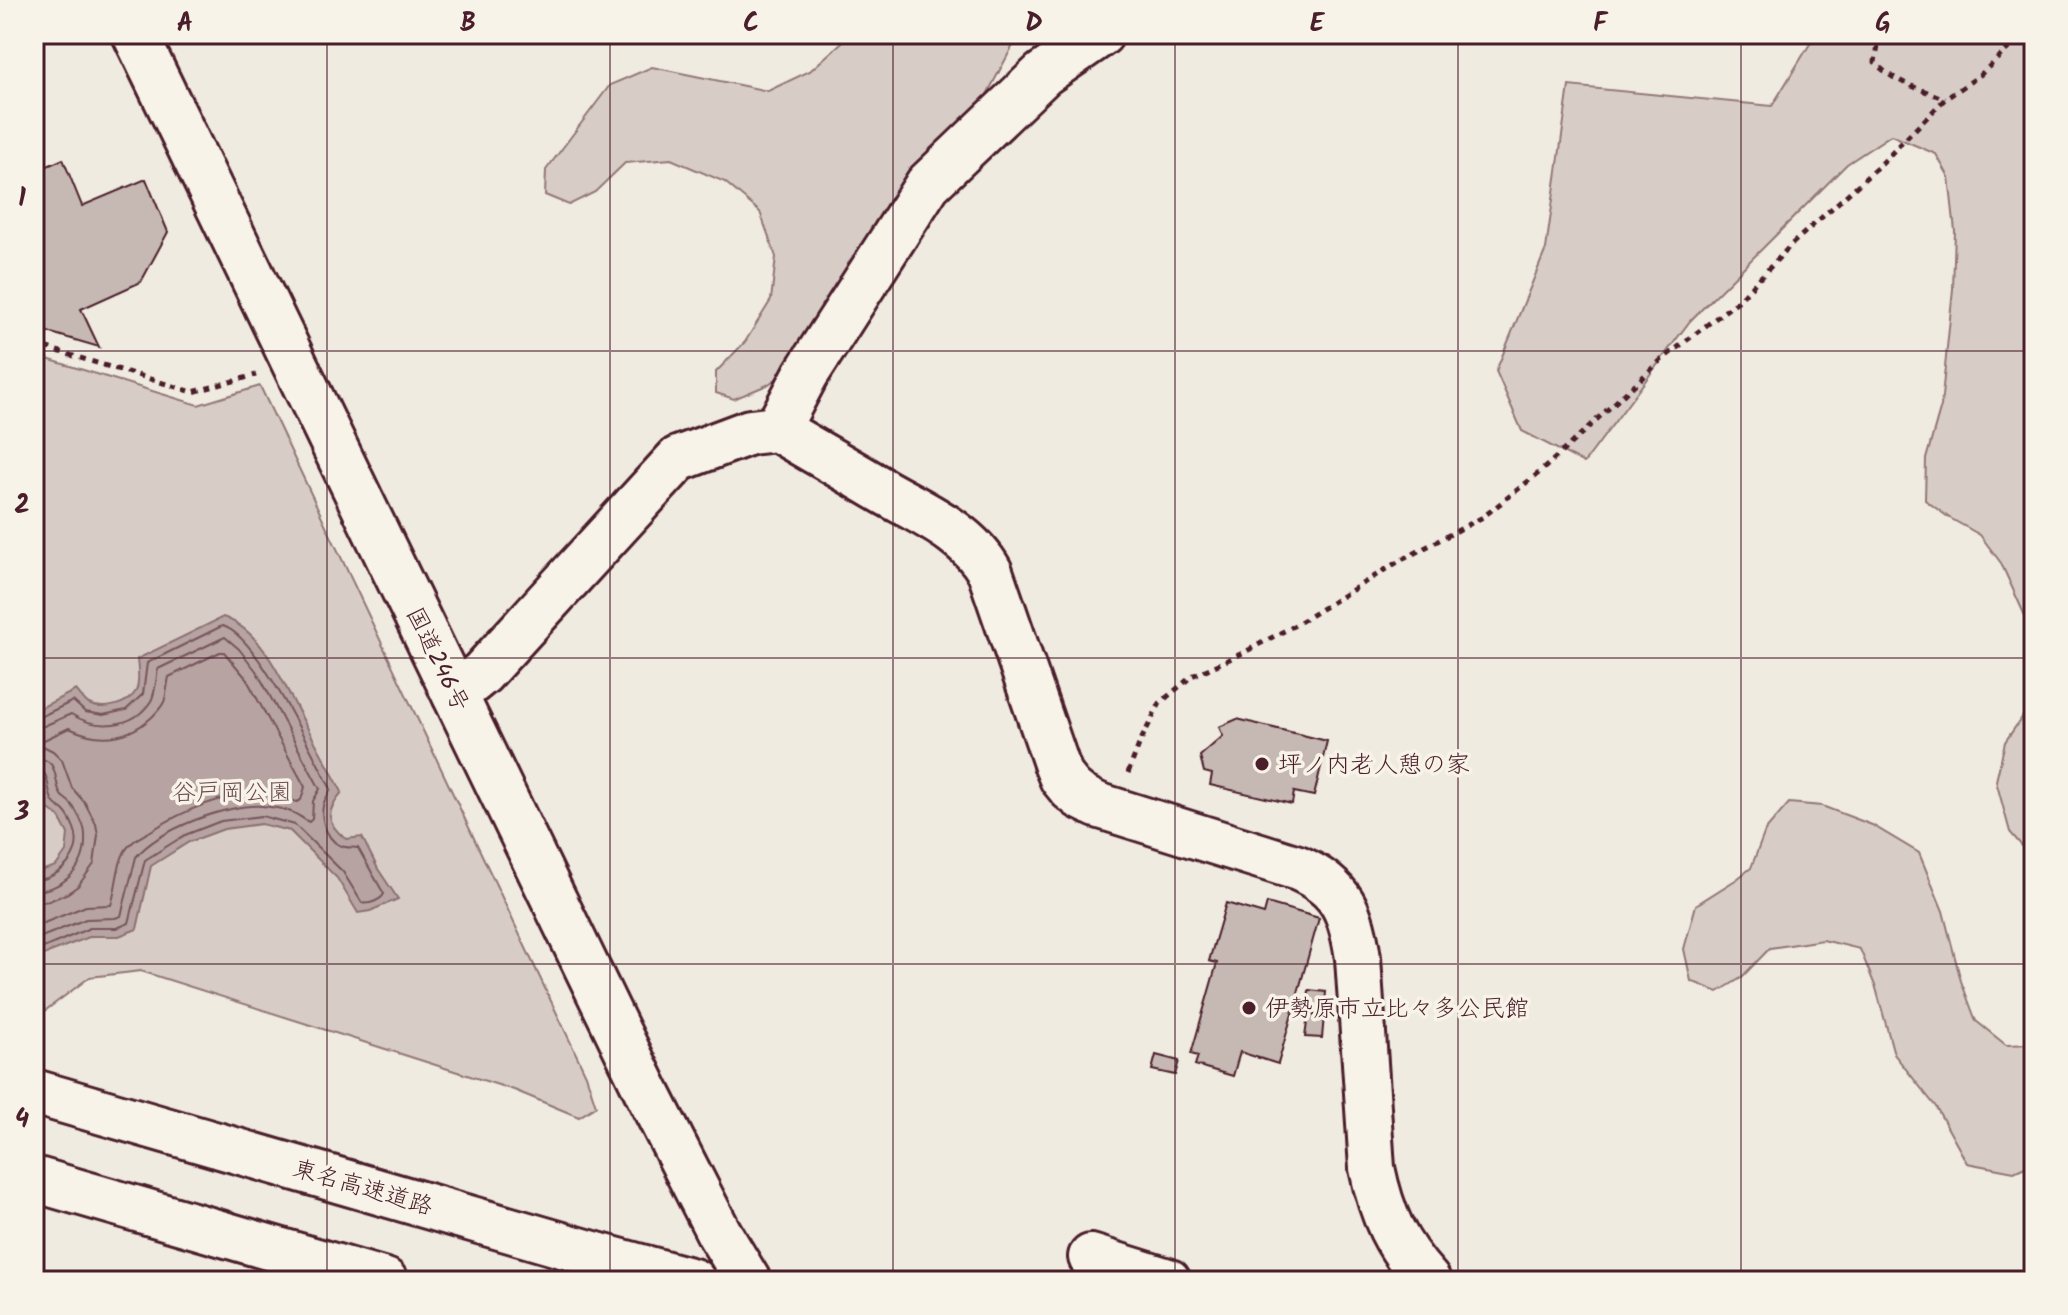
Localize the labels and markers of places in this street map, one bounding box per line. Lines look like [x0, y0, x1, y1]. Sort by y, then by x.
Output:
place label: 坪ノ内老人憩の家 [1278, 746, 1470, 785]
marker: 坪ノ内老人憩の家 [1253, 755, 1271, 773]
place label: 伊勢原市立比々多公民館 [1265, 990, 1529, 1029]
marker: 伊勢原市立比々多公民館 [1240, 999, 1258, 1017]

